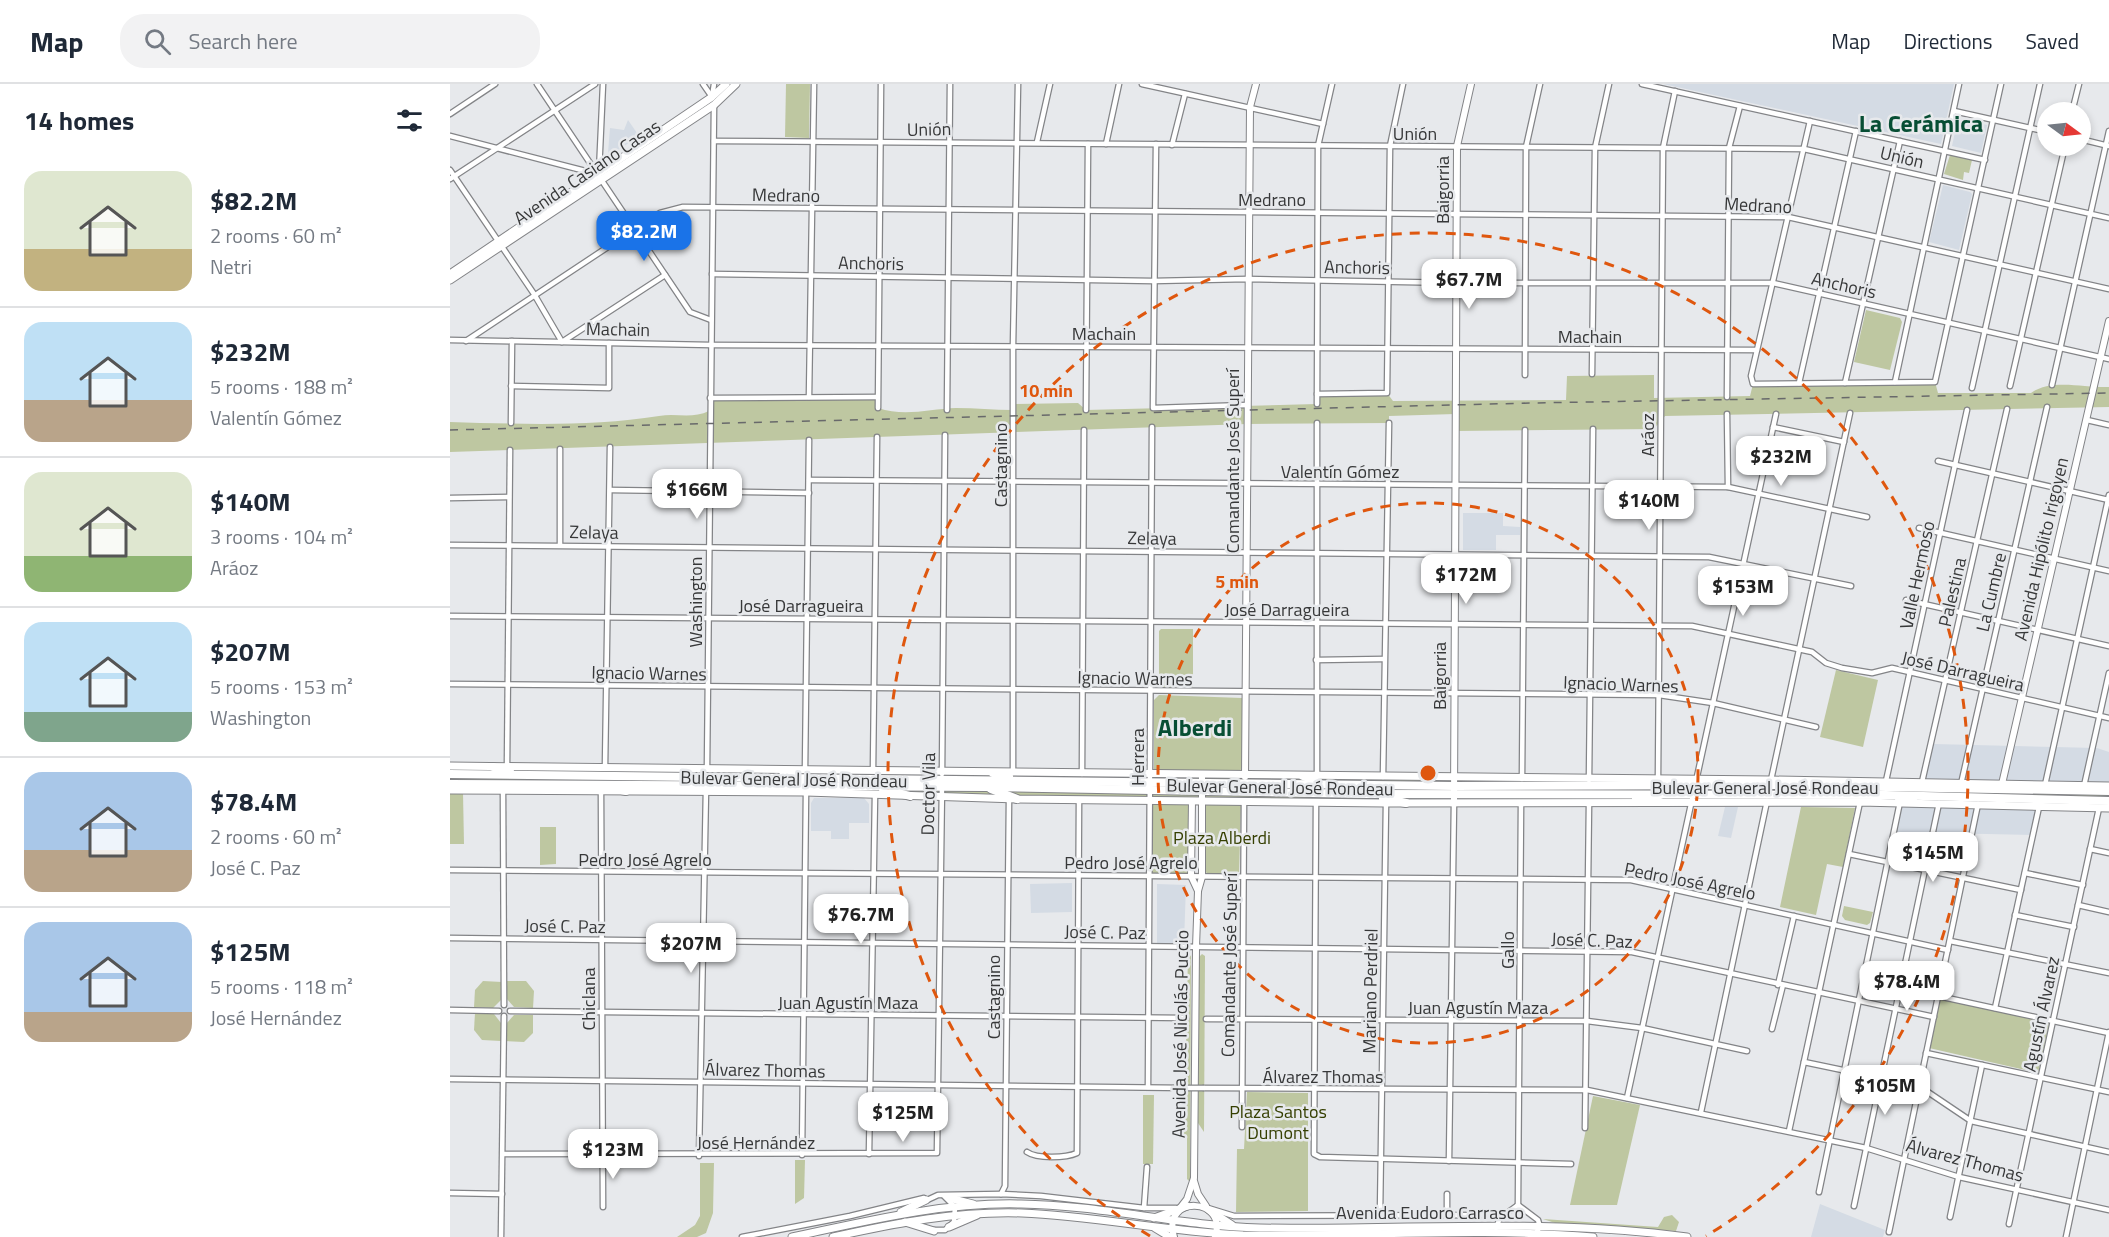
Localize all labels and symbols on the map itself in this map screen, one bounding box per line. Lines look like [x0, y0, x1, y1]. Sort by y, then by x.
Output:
north arrow [2037, 102, 2091, 156]
district label: La Cerámica [1859, 105, 1983, 141]
street label: Avenida Casiano Casas [508, 113, 666, 231]
street label: Unión [907, 115, 951, 143]
street label: Unión [1393, 120, 1437, 147]
street label: Unión [1877, 139, 1927, 175]
street label: Baigorria [1429, 156, 1456, 224]
street label: Medrano [752, 181, 820, 209]
street label: Medrano [1238, 186, 1306, 213]
street label: Medrano [1723, 190, 1793, 220]
pin: $82.2M [595, 211, 693, 262]
street label: Anchoris [838, 249, 904, 277]
street label: Anchoris [1324, 253, 1390, 281]
pin: $67.7M [1420, 259, 1518, 310]
street label: Anchoris [1809, 264, 1879, 306]
street label: Machain [586, 315, 650, 343]
street label: Machain [1072, 320, 1136, 347]
street label: Machain [1558, 323, 1622, 350]
street label: Comandante José Superí [1219, 367, 1246, 553]
text: 10 min [1019, 377, 1073, 404]
street label: Aráoz [1634, 413, 1661, 457]
street label: Castagnino [987, 423, 1014, 507]
pin: $232M [1739, 436, 1823, 487]
street label: Avenida Hipólito Irigoyen [2007, 455, 2075, 643]
street label: Valentín Gómez [1281, 458, 1399, 485]
pin: $166M [655, 469, 739, 520]
pin: $140M [1607, 480, 1691, 531]
street label: Zelaya [569, 518, 619, 546]
street label: Valle Hermoso [1892, 518, 1942, 632]
street label: Zelaya [1127, 524, 1177, 552]
street label: La Cumbre [1969, 550, 2013, 634]
pin: $172M [1424, 554, 1508, 605]
street label: Palestina [1931, 555, 1973, 629]
street label: Washington [682, 556, 709, 648]
pin: $153M [1701, 566, 1785, 617]
text: 5 min [1215, 568, 1259, 595]
street label: José Darragueira [738, 592, 864, 619]
street label: José Darragueira [1224, 596, 1350, 623]
street label: Baigorria [1426, 642, 1453, 710]
street label: José Darragueira [1899, 644, 2027, 698]
street label: Ignacio Warnes [591, 658, 707, 688]
street label: Ignacio Warnes [1077, 663, 1193, 693]
street label: Ignacio Warnes [1563, 668, 1679, 700]
district label: Alberdi [1158, 709, 1232, 745]
street label: Herrera [1124, 728, 1151, 786]
street label: Doctor Vila [914, 752, 942, 836]
centre of rings [1418, 763, 1438, 783]
street label: Bulevar General José Rondeau [680, 764, 908, 794]
street label: Bulevar General José Rondeau [1166, 772, 1394, 802]
street label: Bulevar General José Rondeau [1651, 774, 1879, 801]
park label: Plaza Alberdi [1173, 824, 1271, 851]
pin: $145M [1891, 832, 1975, 883]
street label: Pedro José Agrelo [578, 846, 712, 873]
street label: Pedro José Agrelo [1064, 849, 1198, 876]
street label: Pedro José Agrelo [1622, 855, 1758, 907]
street label: Comandante José Superí [1214, 870, 1244, 1057]
pin: $76.7M [812, 894, 910, 945]
street label: José C. Paz [524, 912, 606, 940]
street label: José C. Paz [1064, 918, 1146, 946]
pin: $207M [649, 923, 733, 974]
street label: José C. Paz [1551, 925, 1633, 955]
street label: Mariano Perdriel [1355, 928, 1385, 1054]
street label: Avenida José Nicolás Puccio [1165, 930, 1195, 1138]
street label: Gallo [1494, 931, 1521, 969]
street label: Agustín Álvarez [2016, 954, 2066, 1074]
street label: Castagnino [980, 955, 1007, 1039]
pin: $78.4M [1858, 961, 1956, 1012]
street label: Chiclana [575, 967, 602, 1031]
street label: Juan Agustín Maza [778, 989, 918, 1016]
street label: Juan Agustín Maza [1408, 994, 1548, 1021]
street label: Álvarez Thomas [704, 1055, 826, 1085]
street label: Álvarez Thomas [1263, 1063, 1383, 1090]
pin: $105M [1843, 1065, 1927, 1116]
pin: $125M [861, 1092, 945, 1143]
park label: Plaza Santos Dumont [1229, 1098, 1327, 1146]
pin: $123M [571, 1129, 655, 1180]
street label: José Hernández [697, 1129, 815, 1156]
street label: Álvarez Thomas [1903, 1131, 2027, 1189]
street label: Avenida Eudoro Carrasco [1336, 1199, 1524, 1226]

